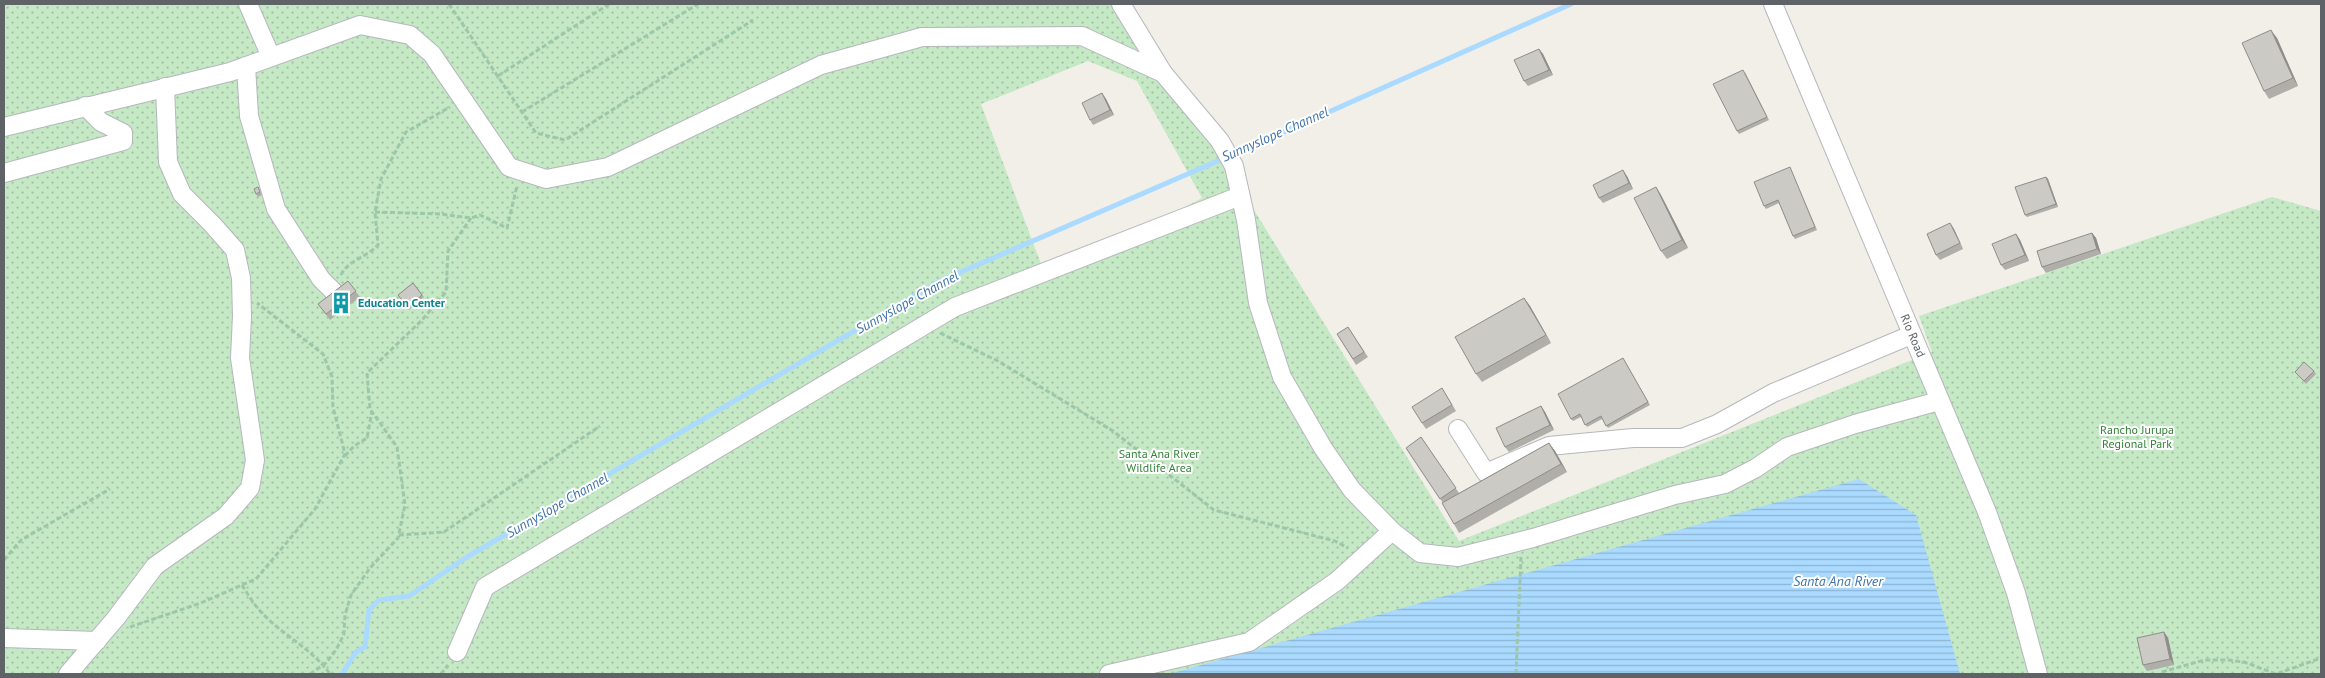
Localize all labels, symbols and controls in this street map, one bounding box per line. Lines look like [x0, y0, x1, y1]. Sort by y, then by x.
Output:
water label: Sunnyslope Channel [1219, 102, 1332, 166]
water label: Sunnyslope Channel [852, 266, 962, 338]
building icon: Education Center [328, 290, 354, 316]
place label: Education Center [358, 295, 446, 310]
street label: Rio Road [1897, 312, 1929, 359]
park label: Rancho Jurupa Regional Park [2100, 422, 2174, 451]
park label: Santa Ana River Wildlife Area [1119, 446, 1199, 475]
water label: Sunnyslope Channel [503, 468, 612, 542]
water label: Santa Ana River [1793, 572, 1884, 590]

